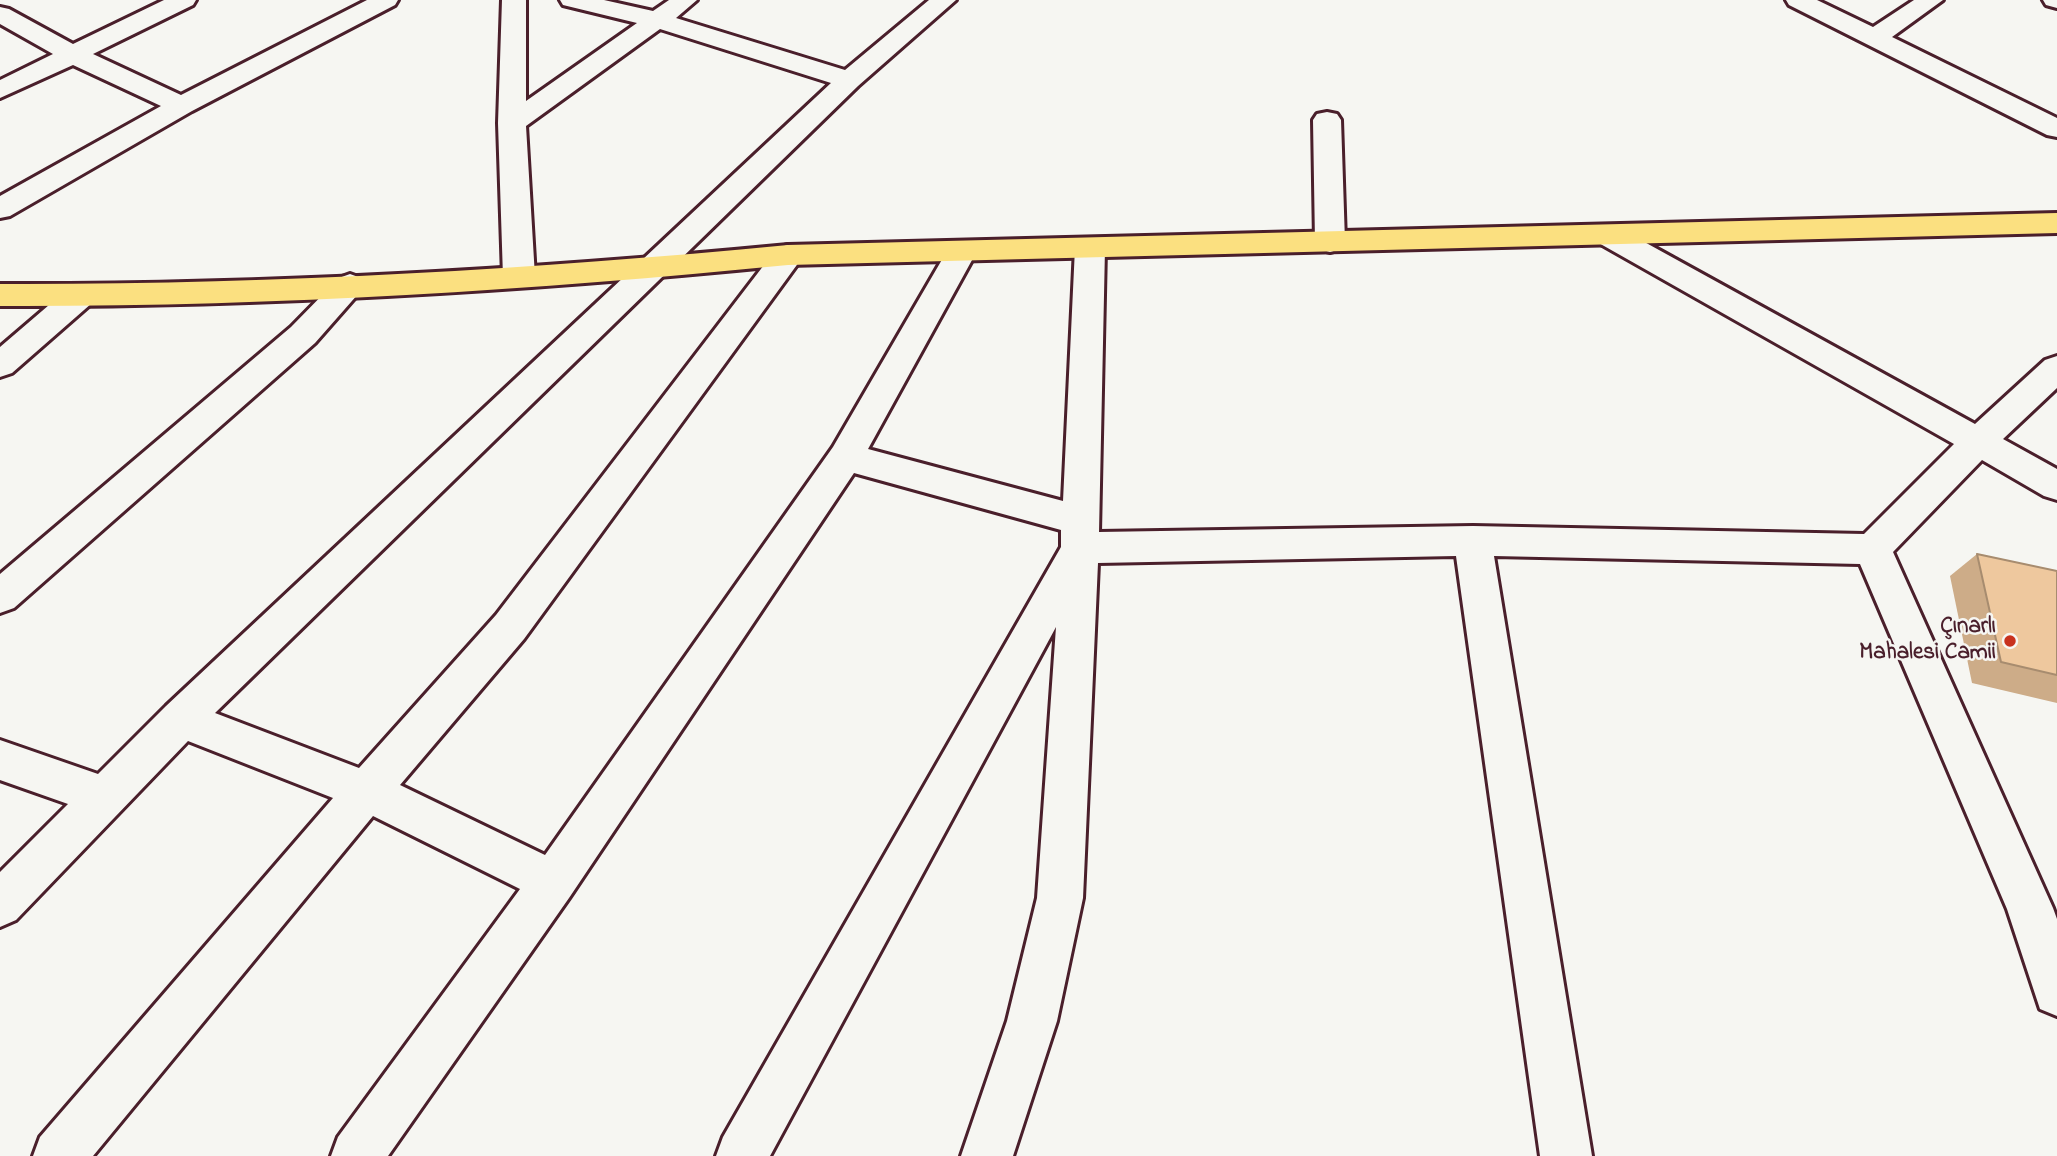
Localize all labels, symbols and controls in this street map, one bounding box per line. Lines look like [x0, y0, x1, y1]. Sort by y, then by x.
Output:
place label: Çınarlı Mahalesi Camii [1859, 614, 1996, 668]
marker: Çınarlı Mahalesi Camii [2002, 633, 2018, 649]

